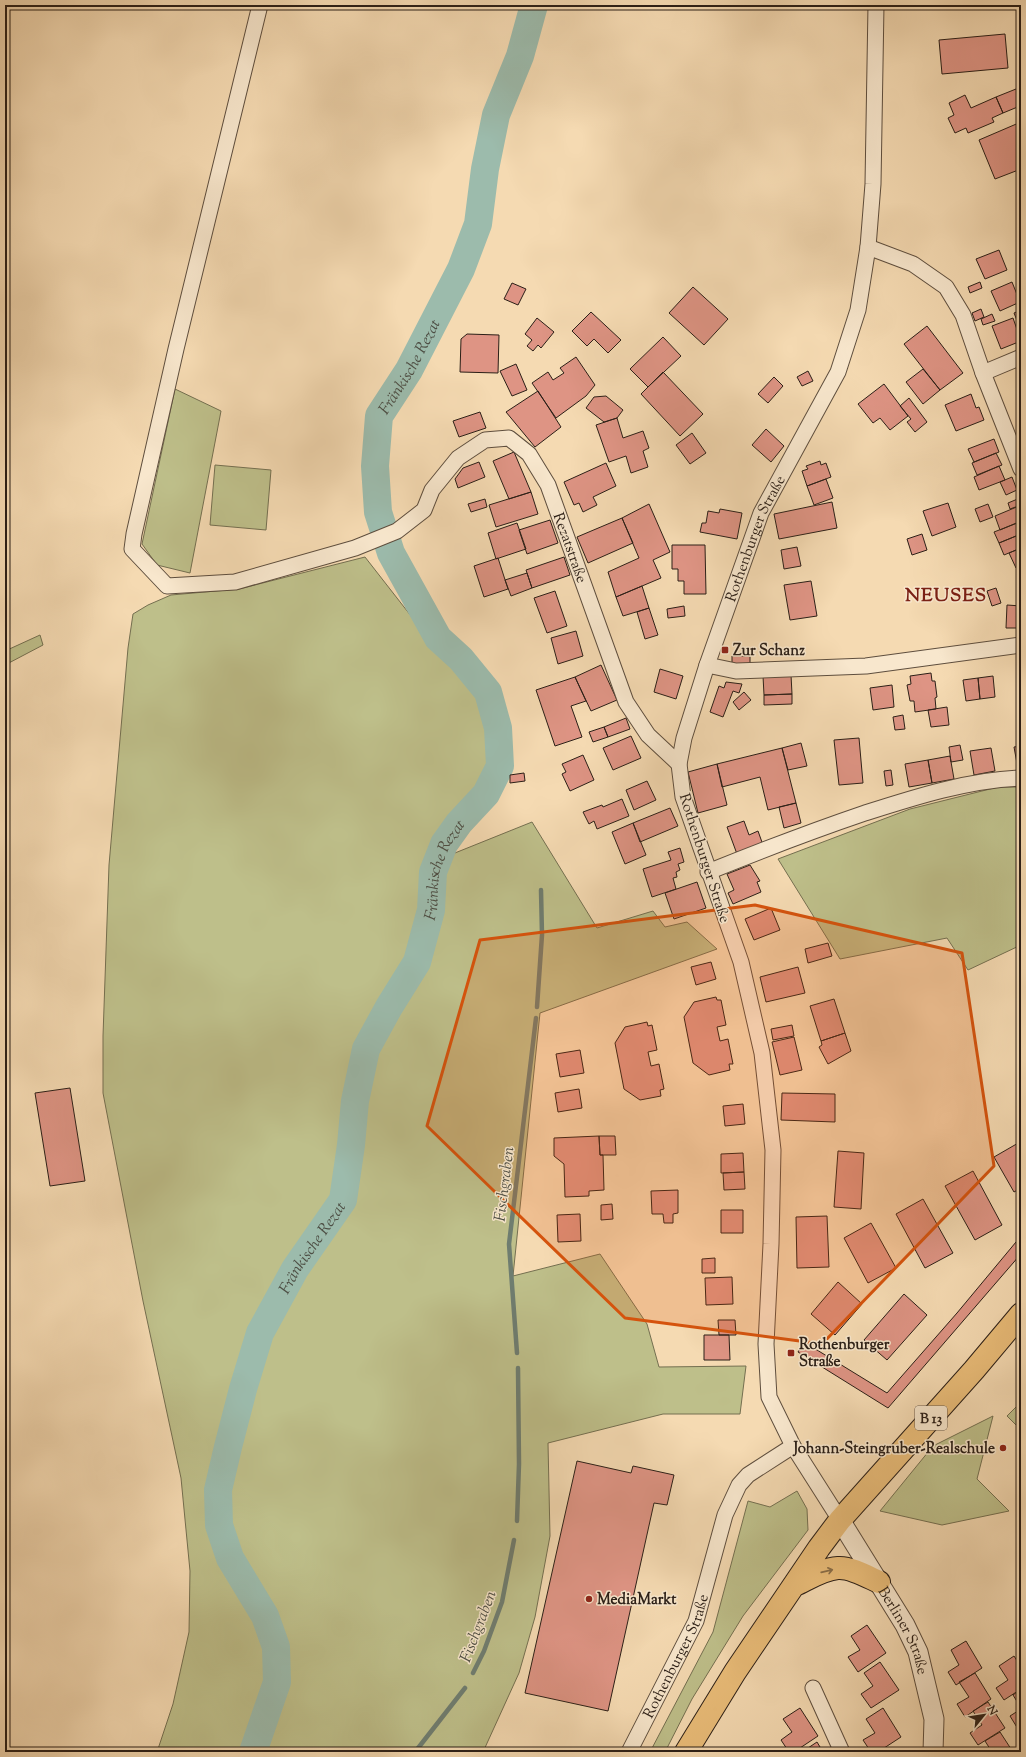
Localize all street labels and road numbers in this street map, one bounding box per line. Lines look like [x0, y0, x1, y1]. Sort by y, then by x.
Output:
street label: Rothenburger Straße [721, 472, 791, 605]
street label: Rezatstraße [547, 510, 591, 586]
street label: Rothenburger Straße [673, 791, 734, 926]
road number: B 13 [915, 1406, 947, 1430]
street label: Berliner Straße [872, 1583, 932, 1677]
street label: Rothenburger Straße [639, 1592, 715, 1722]

